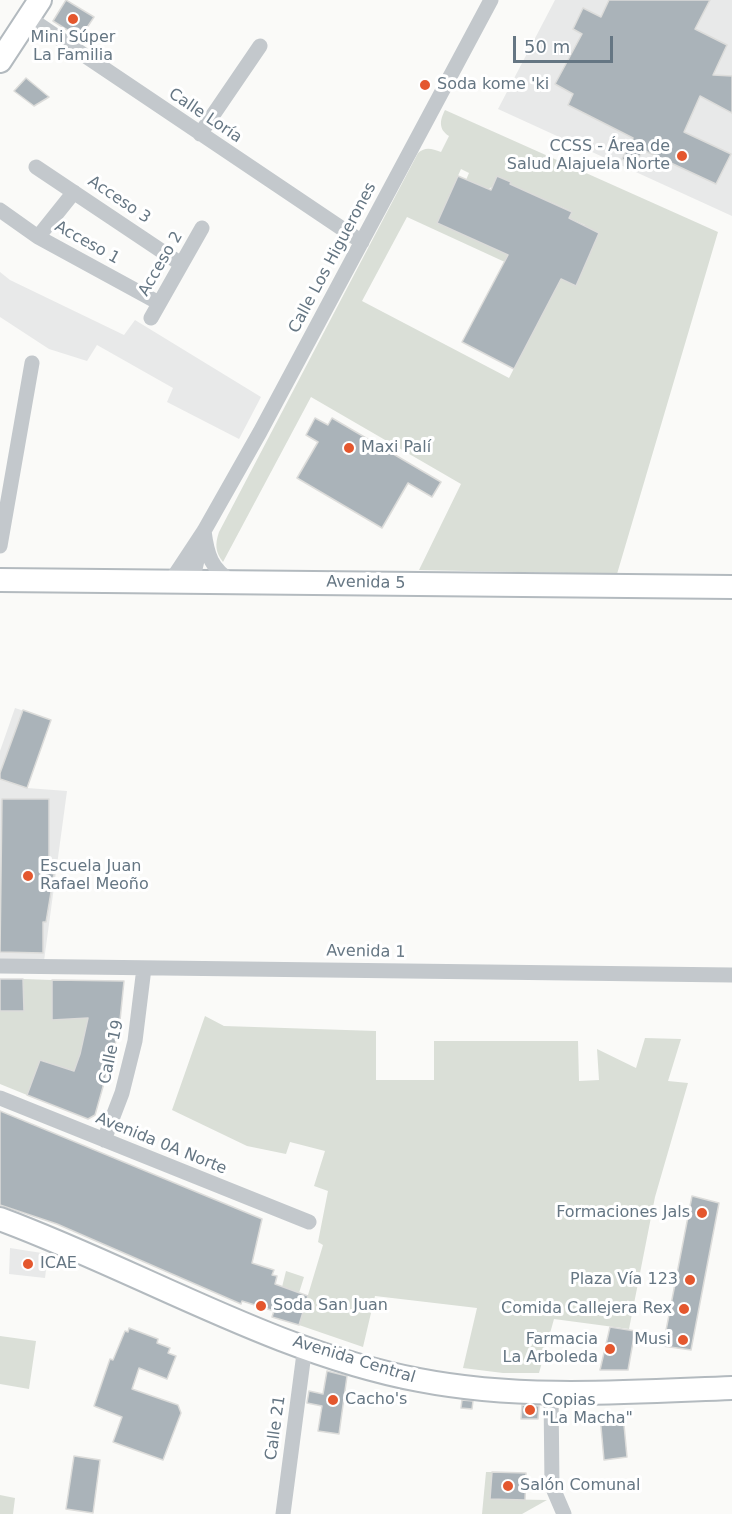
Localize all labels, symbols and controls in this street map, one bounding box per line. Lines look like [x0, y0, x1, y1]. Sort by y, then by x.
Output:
marker: Mini Súper La Familia [66, 12, 80, 26]
scale bar [516, 24, 616, 62]
place label: Mini Súper La Familia [31, 28, 115, 66]
text: 50 m [524, 36, 570, 57]
place label: Soda kome 'ki [437, 75, 549, 95]
marker: Soda kome 'ki [418, 78, 432, 92]
street label: Calle Loría [165, 85, 245, 147]
place label: CCSS - Área de Salud Alajuela Norte [507, 137, 670, 175]
marker: CCSS - Área de Salud Alajuela Norte [675, 149, 689, 163]
street label: Acceso 3 [84, 172, 154, 228]
street label: Calle Los Higuerones [285, 180, 381, 336]
street label: Acceso 1 [51, 217, 123, 269]
street label: Acceso 2 [135, 228, 187, 300]
place label: Maxi Palí [361, 438, 431, 458]
marker: Maxi Palí [342, 441, 356, 455]
street label: Avenida 5 [326, 573, 406, 593]
place label: Escuela Juan Rafael Meoño [40, 857, 149, 895]
marker: Escuela Juan Rafael Meoño [21, 869, 35, 883]
street label: Avenida 1 [326, 942, 406, 962]
street label: Calle 19 [96, 1018, 128, 1086]
street label: Avenida 0A Norte [93, 1109, 229, 1179]
place label: Formaciones Jals [556, 1203, 690, 1223]
marker: Formaciones Jals [695, 1206, 709, 1220]
place label: ICAE [40, 1254, 77, 1274]
marker: ICAE [21, 1257, 35, 1271]
place label: Plaza Vía 123 [570, 1270, 678, 1290]
marker: Plaza Vía 123 [683, 1273, 697, 1287]
place label: Soda San Juan [273, 1296, 388, 1316]
marker: Soda San Juan [254, 1299, 268, 1313]
place label: Comida Callejera Rex [501, 1299, 672, 1319]
marker: Comida Callejera Rex [677, 1302, 691, 1316]
place label: Farmacia La Arboleda [502, 1330, 598, 1368]
place label: Musi [634, 1330, 671, 1350]
street label: Avenida Central [290, 1332, 418, 1388]
marker: Musi [676, 1333, 690, 1347]
marker: Farmacia La Arboleda [603, 1342, 617, 1356]
place label: Cacho's [345, 1390, 407, 1410]
place label: Copias "La Macha" [542, 1391, 633, 1429]
marker: Cacho's [326, 1393, 340, 1407]
street label: Calle 21 [262, 1394, 290, 1462]
marker: Copias "La Macha" [523, 1403, 537, 1417]
place label: Salón Comunal [520, 1476, 640, 1496]
marker: Salón Comunal [501, 1479, 515, 1493]

